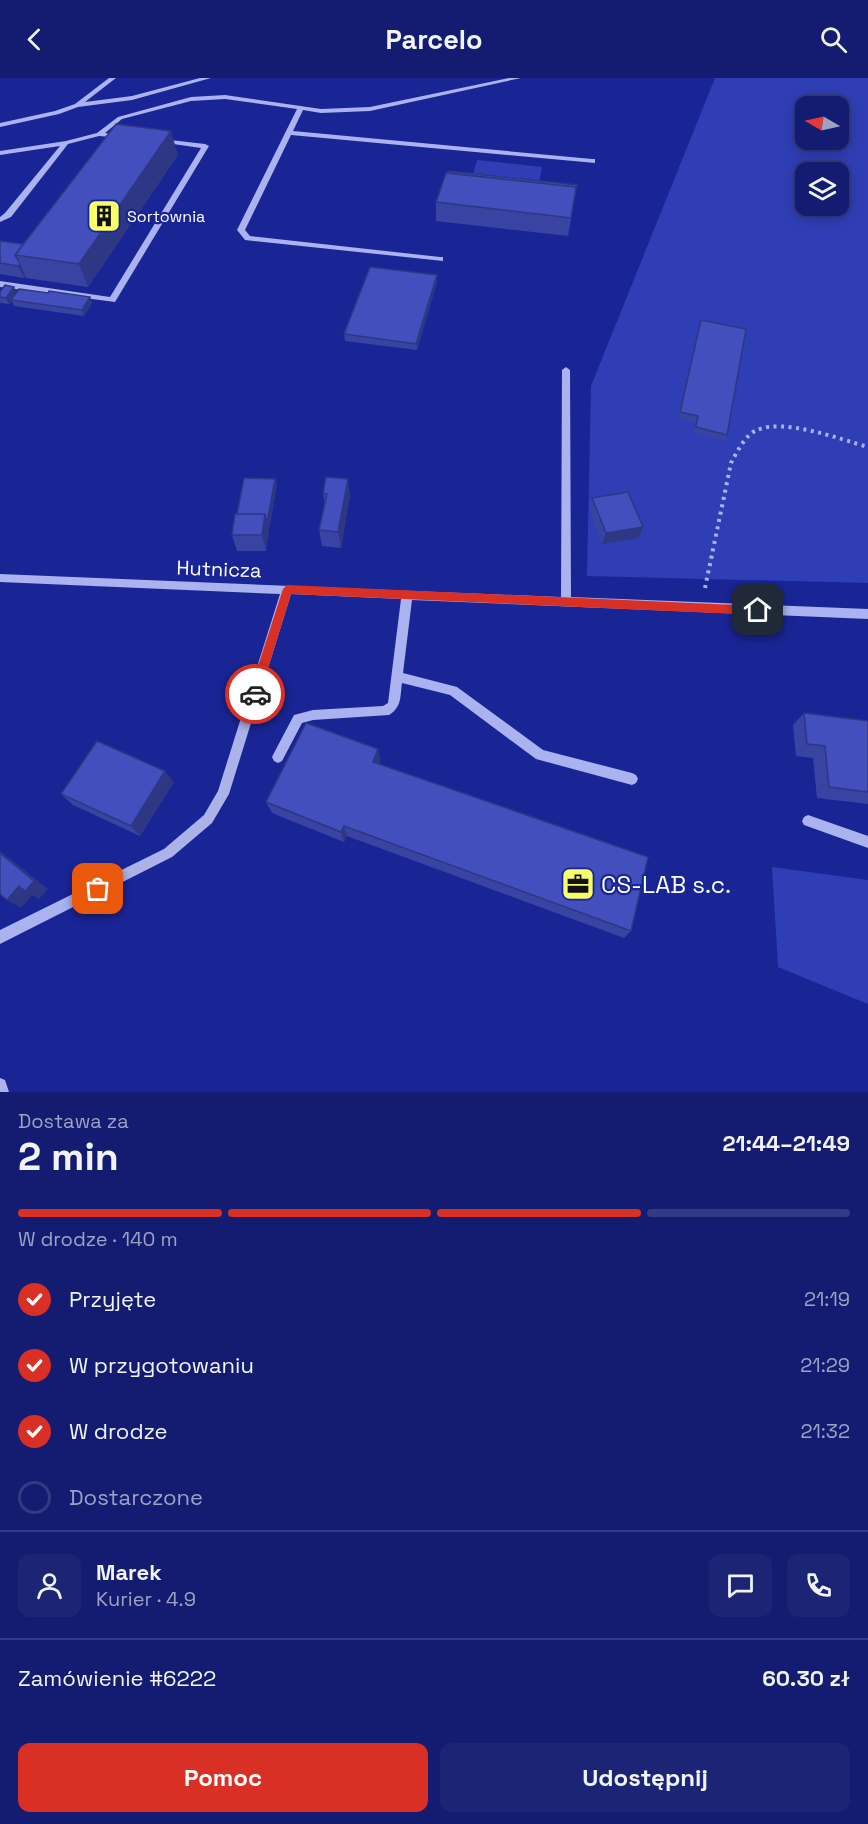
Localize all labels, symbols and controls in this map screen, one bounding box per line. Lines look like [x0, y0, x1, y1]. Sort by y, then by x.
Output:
text: Parcelo [386, 22, 482, 57]
icon: back [18, 23, 51, 56]
icon: search [817, 23, 850, 56]
north arrow [795, 96, 849, 150]
map controls [795, 96, 849, 216]
button: layers [795, 162, 849, 216]
building icon: Sortownia [86, 198, 122, 234]
place label: Sortownia [127, 206, 205, 227]
street label: Hutnicza [176, 555, 262, 583]
pin [732, 584, 783, 635]
icon: home [741, 593, 774, 626]
courier [225, 664, 285, 724]
icon: car [239, 678, 272, 711]
pin [72, 863, 123, 914]
office icon: CS-LAB s.c. [560, 866, 596, 902]
place label: CS-LAB s.c. [601, 869, 731, 900]
icon: bag [81, 872, 114, 905]
text: Dostawa za [18, 1108, 129, 1134]
text: 21:44–21:49 [722, 1129, 850, 1157]
text: 2 min [18, 1132, 119, 1181]
text: W drodze · 140 m [18, 1226, 178, 1252]
icon: check [18, 1283, 51, 1316]
text: Przyjęte [69, 1285, 156, 1313]
text: 21:19 [804, 1286, 850, 1312]
icon: check [18, 1349, 51, 1382]
text: W przygotowaniu [69, 1351, 254, 1379]
text: 21:29 [800, 1352, 850, 1378]
icon: check [18, 1415, 51, 1448]
text: W drodze [69, 1417, 168, 1445]
text: 21:32 [800, 1418, 850, 1444]
text: Dostarczone [69, 1483, 203, 1511]
button: person [18, 1554, 81, 1617]
button: chat [709, 1554, 772, 1617]
button: phone [787, 1554, 850, 1617]
text: Marek [96, 1558, 162, 1586]
text: Kurier · 4.9 [96, 1586, 196, 1612]
text: Zamówienie #6222 [18, 1664, 216, 1692]
text: 60.30 zł [762, 1664, 850, 1692]
button: Pomoc [18, 1743, 428, 1812]
button: Udostępnij [440, 1743, 850, 1812]

